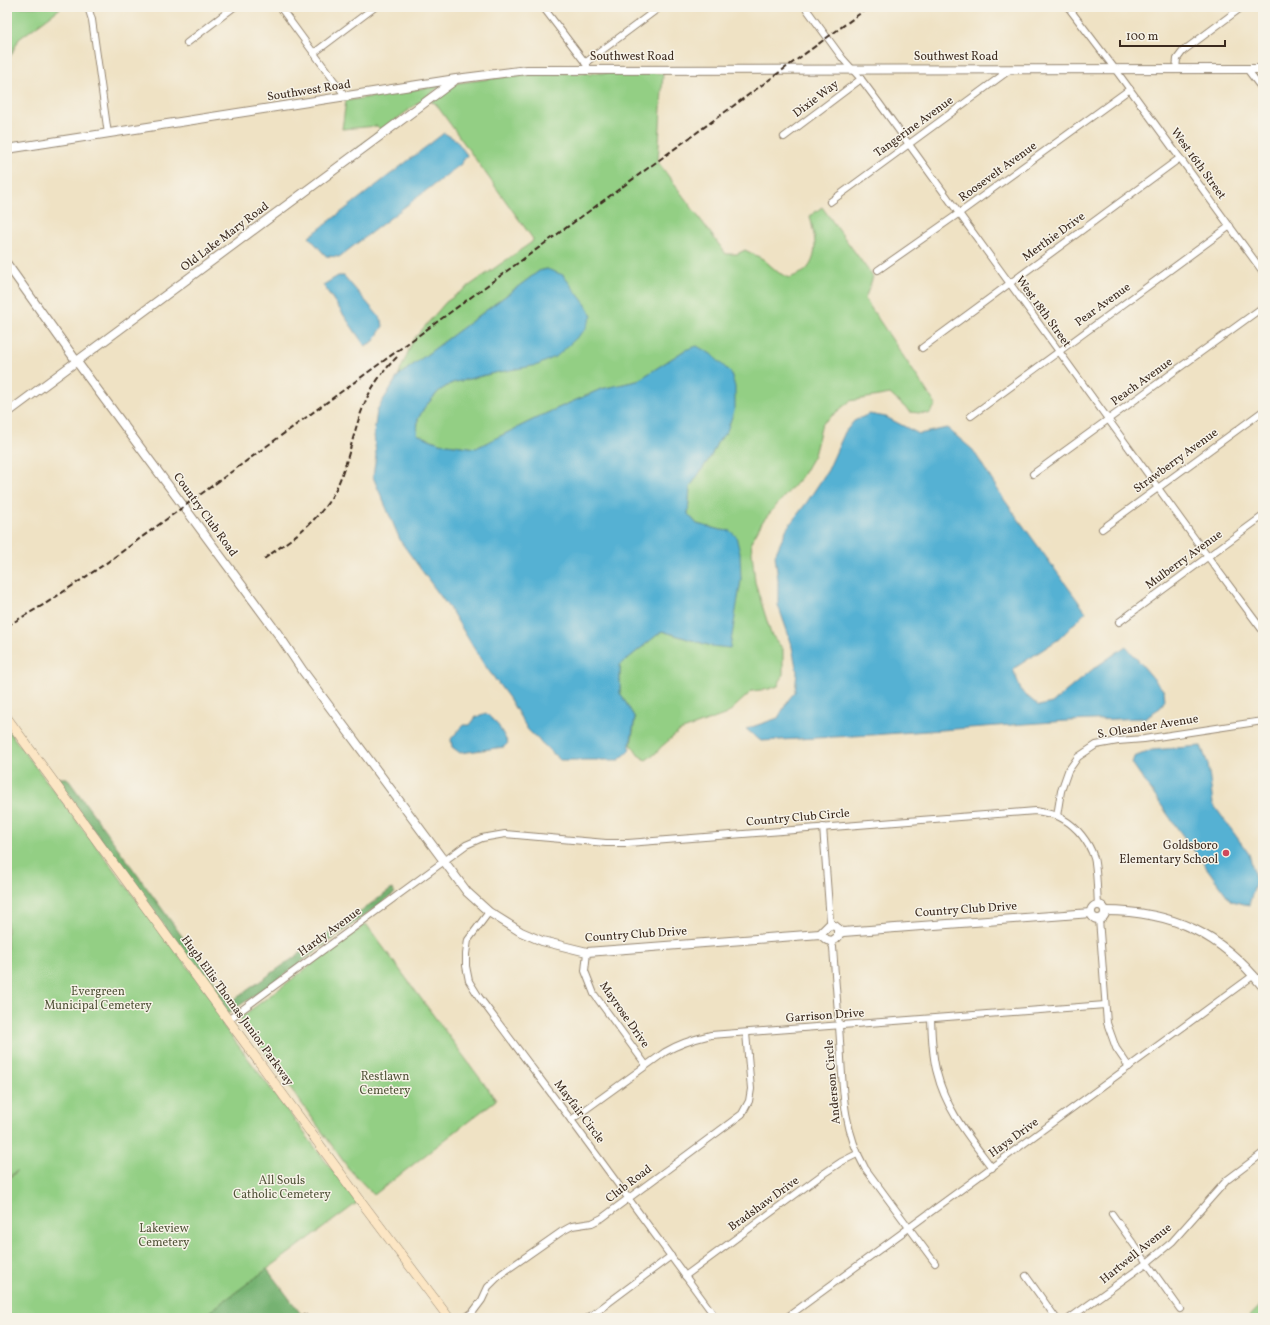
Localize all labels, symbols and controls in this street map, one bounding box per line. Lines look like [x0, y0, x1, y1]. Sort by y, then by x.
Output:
scale bar [1120, 22, 1225, 48]
text: 100 m [1126, 29, 1159, 45]
street label: Southwest Road [590, 49, 674, 65]
street label: Southwest Road [914, 49, 998, 65]
street label: Southwest Road [266, 76, 352, 106]
street label: Dixie Way [790, 76, 842, 121]
street label: Tangerine Avenue [871, 93, 957, 161]
street label: West 16th Street [1167, 125, 1229, 203]
street label: Roosevelt Avenue [956, 138, 1040, 206]
street label: Old Lake Mary Road [178, 198, 273, 275]
street label: Merthie Drive [1019, 209, 1089, 265]
street label: West 18th Street [1012, 273, 1074, 351]
street label: Pear Avenue [1072, 279, 1134, 331]
street label: Peach Avenue [1108, 354, 1176, 410]
street label: Strawberry Avenue [1130, 425, 1222, 497]
street label: Country Club Road [169, 470, 241, 560]
street label: Mulberry Avenue [1142, 526, 1226, 593]
street label: S. Oleander Avenue [1096, 711, 1200, 743]
street label: Country Club Circle [746, 805, 851, 830]
place label: Goldsboro Elementary School [1119, 838, 1218, 868]
marker: Goldsboro Elementary School [1221, 848, 1231, 858]
street label: Country Club Drive [914, 898, 1018, 922]
street label: Hardy Avenue [295, 903, 365, 960]
street label: Country Club Drive [584, 923, 688, 947]
street label: Hugh Ellis Thomas Junior Parkway [177, 933, 297, 1090]
street label: Mayrose Drive [595, 979, 653, 1051]
park label: Evergreen Municipal Cemetery [44, 984, 152, 1014]
street label: Garrison Drive [785, 1005, 865, 1027]
street label: Anderson Circle [821, 1039, 845, 1125]
park label: Restlawn Cemetery [359, 1069, 411, 1099]
street label: Mayfair Circle [550, 1077, 608, 1147]
street label: Hays Drive [986, 1114, 1042, 1162]
street label: Club Road [603, 1161, 656, 1207]
park label: All Souls Catholic Cemetery [233, 1173, 331, 1203]
street label: Bradshaw Drive [725, 1173, 803, 1235]
street label: Hartwell Avenue [1097, 1220, 1175, 1288]
park label: Lakeview Cemetery [138, 1221, 190, 1251]

